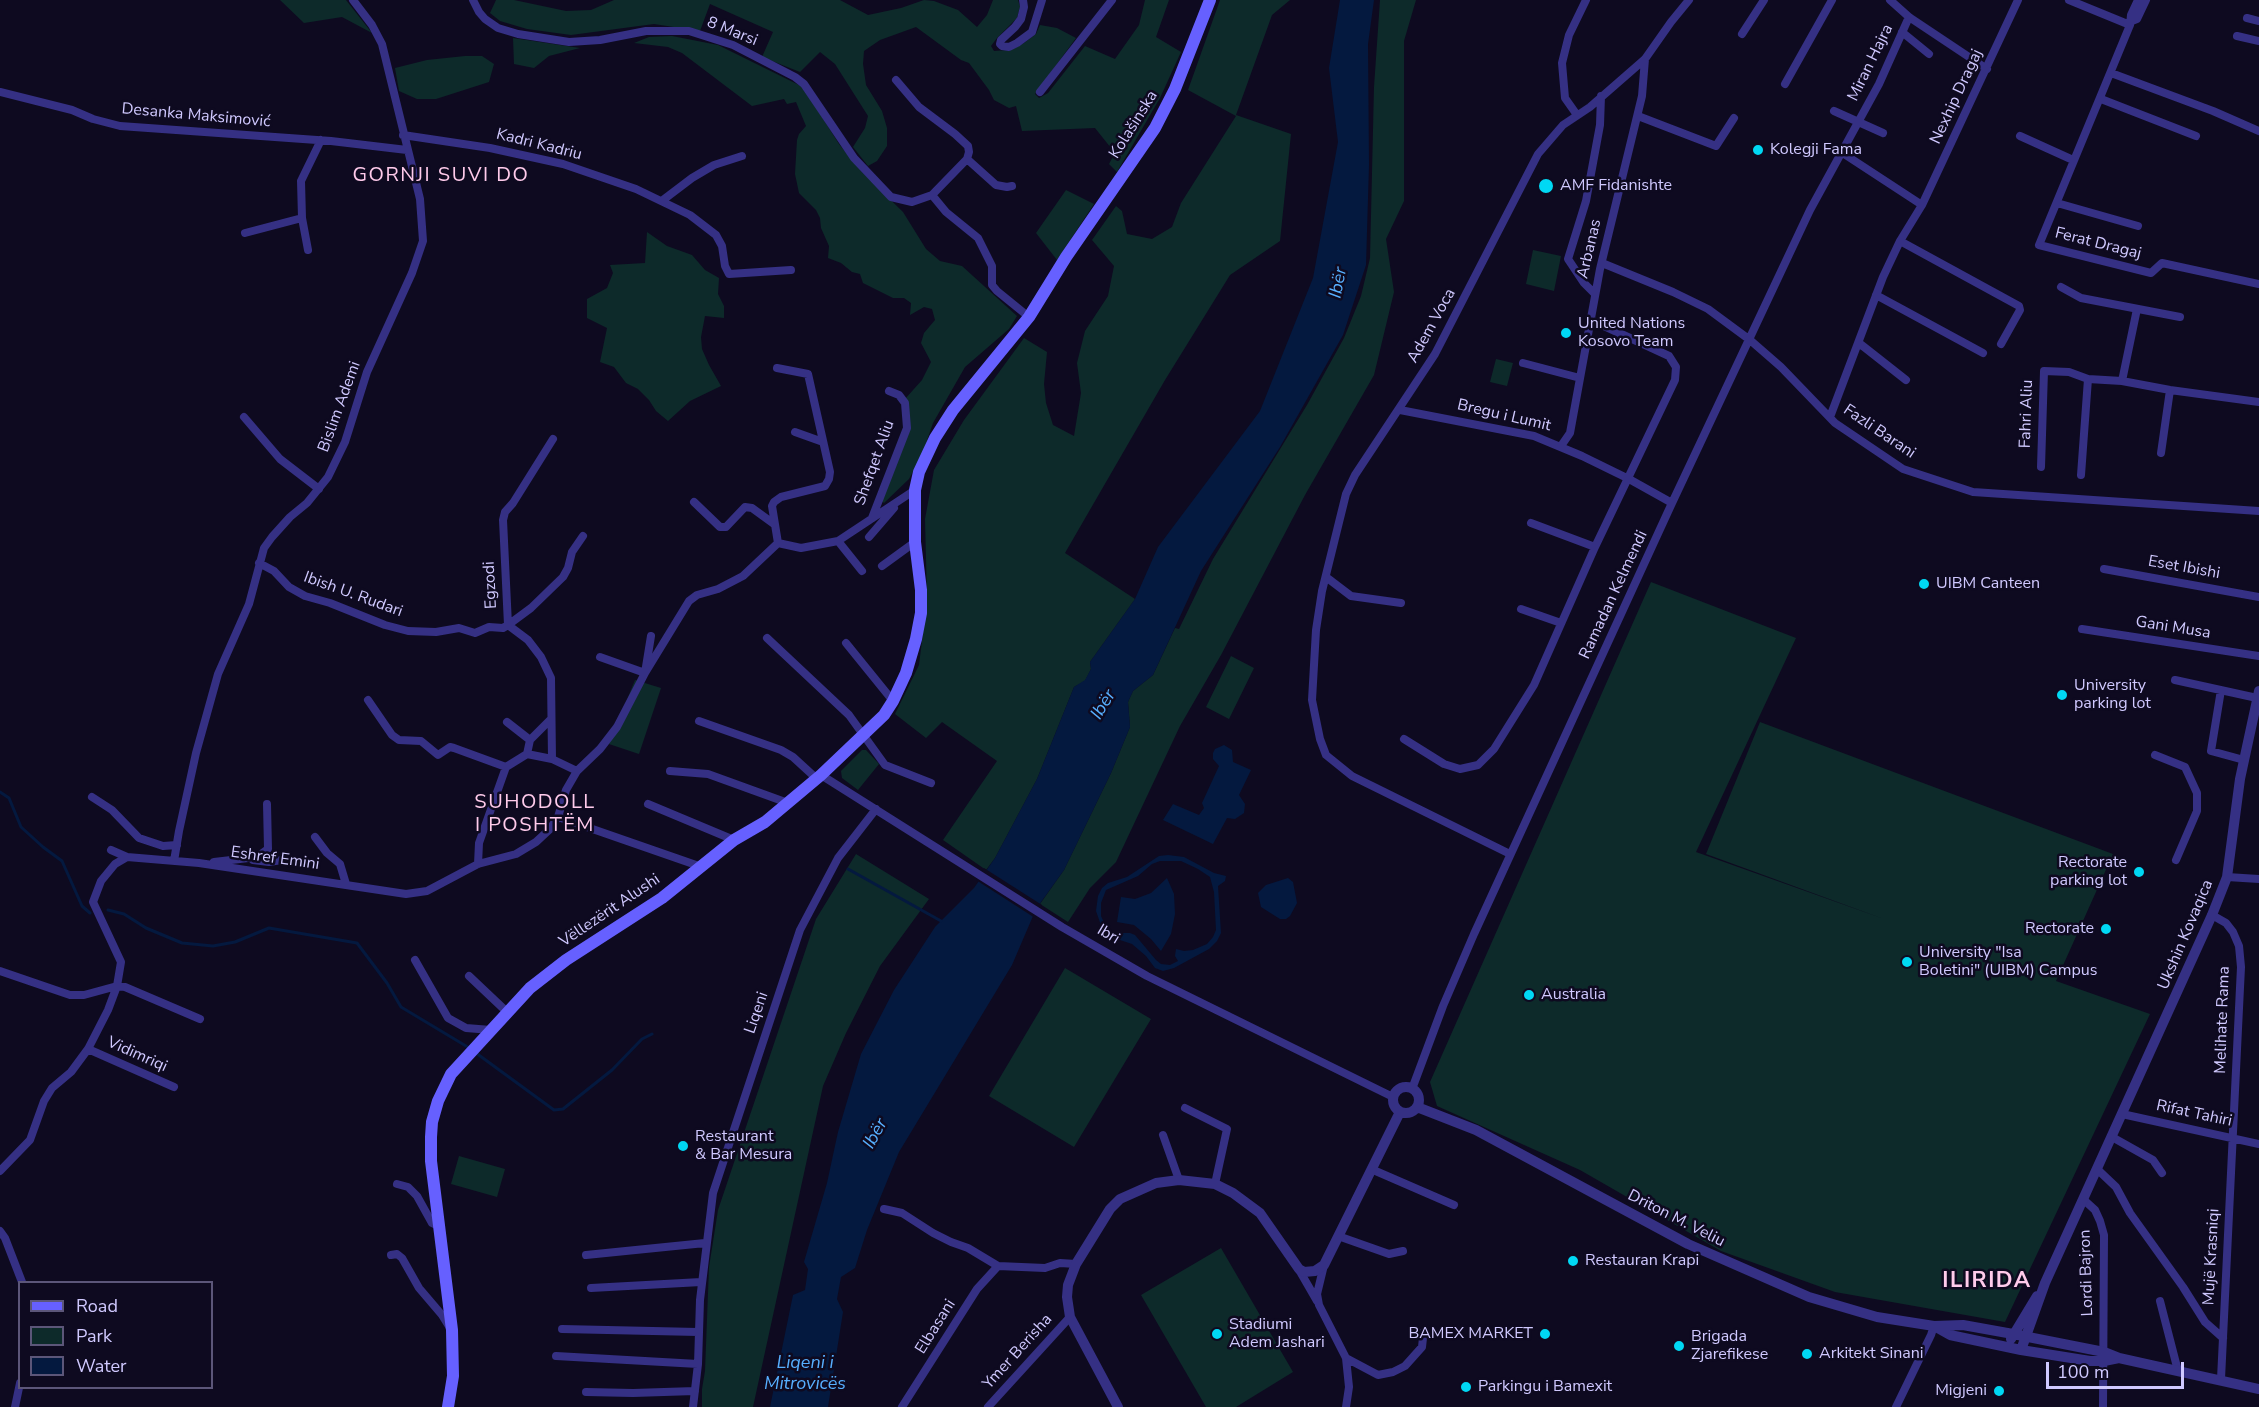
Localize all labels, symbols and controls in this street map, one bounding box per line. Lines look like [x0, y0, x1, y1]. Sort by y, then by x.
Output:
street label: 8 Marsi [704, 13, 760, 51]
street label: Miran Hajra [1844, 21, 1898, 105]
street label: Nexhip Dragaj [1927, 46, 1987, 148]
street label: Kolašinska [1106, 87, 1162, 163]
street label: Desanka Maksimović [121, 100, 271, 132]
street label: Kadri Kadriu [494, 125, 584, 165]
place label: Kolegji Fama [1770, 140, 1862, 160]
marker: Kolegji Fama [1751, 143, 1765, 157]
district label: GORNJI SUVI DO [353, 164, 529, 188]
place label: AMF Fidanishte [1560, 176, 1672, 196]
marker: AMF Fidanishte [1537, 177, 1555, 195]
street label: Arbanas [1574, 217, 1606, 281]
street label: Ferat Dragaj [2053, 224, 2143, 264]
water label: Ibër [1325, 266, 1353, 300]
street label: Adem Voca [1404, 285, 1460, 367]
place label: United Nations Kosovo Team [1578, 314, 1685, 352]
marker: United Nations Kosovo Team [1559, 326, 1573, 340]
street label: Bislim Ademi [315, 359, 365, 455]
street label: Fahri Aliu [2016, 379, 2038, 449]
street label: Bregu i Lumit [1455, 396, 1553, 436]
street label: Fazli Barani [1839, 401, 1919, 463]
street label: Shefqet Aliu [851, 418, 899, 508]
street label: Ramadan Kelmendi [1576, 528, 1652, 662]
street label: Eset Ibishi [2147, 552, 2221, 584]
street label: Egzodi [480, 561, 502, 609]
street label: Ibish U. Rudari [301, 568, 405, 622]
place label: UIBM Canteen [1936, 574, 2040, 594]
marker: UIBM Canteen [1917, 577, 1931, 591]
street label: Gani Musa [2134, 613, 2212, 643]
place label: University parking lot [2074, 676, 2151, 714]
water label: Ibër [1087, 686, 1121, 724]
marker: University parking lot [2055, 688, 2069, 702]
district label: SUHODOLL I POSHTËM [474, 791, 596, 838]
street label: Eshref Emini [230, 843, 320, 875]
place label: Rectorate parking lot [2050, 853, 2127, 891]
marker: Rectorate parking lot [2132, 865, 2146, 879]
street label: Vëllezërit Alushi [556, 870, 664, 952]
street label: Ukshin Kovaqica [2154, 877, 2218, 993]
place label: Rectorate [2025, 919, 2094, 939]
street label: Ibri [1093, 921, 1123, 949]
marker: Rectorate [2099, 922, 2113, 936]
place label: University "Isa Boletini" (UIBM) Campus [1919, 943, 2098, 981]
marker: University "Isa Boletini" (UIBM) Campus [1900, 955, 1914, 969]
street label: Melihate Rama [2212, 966, 2234, 1074]
place label: Australia [1541, 985, 1606, 1005]
marker: Australia [1522, 988, 1536, 1002]
street label: Liqeni [741, 990, 773, 1036]
street label: Vidimriqi [104, 1033, 170, 1077]
street label: Rifat Tahiri [2154, 1097, 2234, 1131]
water label: Ibër [859, 1115, 893, 1153]
place label: Restaurant & Bar Mesura [695, 1127, 792, 1165]
marker: Restaurant & Bar Mesura [676, 1139, 690, 1153]
street label: Driton M. Veliu [1624, 1186, 1728, 1252]
street label: Mujë Krasniqi [2200, 1208, 2224, 1306]
street label: Lordi Bajron [2076, 1229, 2098, 1317]
place label: Restauran Krapi [1585, 1251, 1699, 1271]
marker: Restauran Krapi [1566, 1254, 1580, 1268]
district label: ILIRIDA [1942, 1269, 2032, 1295]
legend [18, 1281, 213, 1389]
text: Road [76, 1294, 118, 1318]
street label: Elbasani [912, 1296, 960, 1358]
street label: Ymer Berisha [979, 1311, 1057, 1393]
place label: Stadiumi Adem Jashari [1229, 1315, 1325, 1353]
text: Park [76, 1324, 112, 1348]
place label: BAMEX MARKET [1408, 1324, 1533, 1344]
marker: Stadiumi Adem Jashari [1210, 1327, 1224, 1341]
marker: BAMEX MARKET [1538, 1327, 1552, 1341]
place label: Brigada Zjarefikese [1691, 1327, 1768, 1365]
marker: Brigada Zjarefikese [1672, 1339, 1686, 1353]
place label: Arkitekt Sinani [1819, 1344, 1924, 1364]
marker: Arkitekt Sinani [1800, 1347, 1814, 1361]
scale bar [2049, 1350, 2187, 1388]
water label: Liqeni i Mitrovicës [764, 1353, 846, 1396]
text: Water [76, 1354, 127, 1378]
text: 100 m [2057, 1360, 2109, 1384]
place label: Parkingu i Bamexit [1478, 1377, 1612, 1397]
marker: Parkingu i Bamexit [1459, 1380, 1473, 1394]
place label: Migjeni [1935, 1381, 1987, 1401]
marker: Migjeni [1992, 1384, 2006, 1398]

